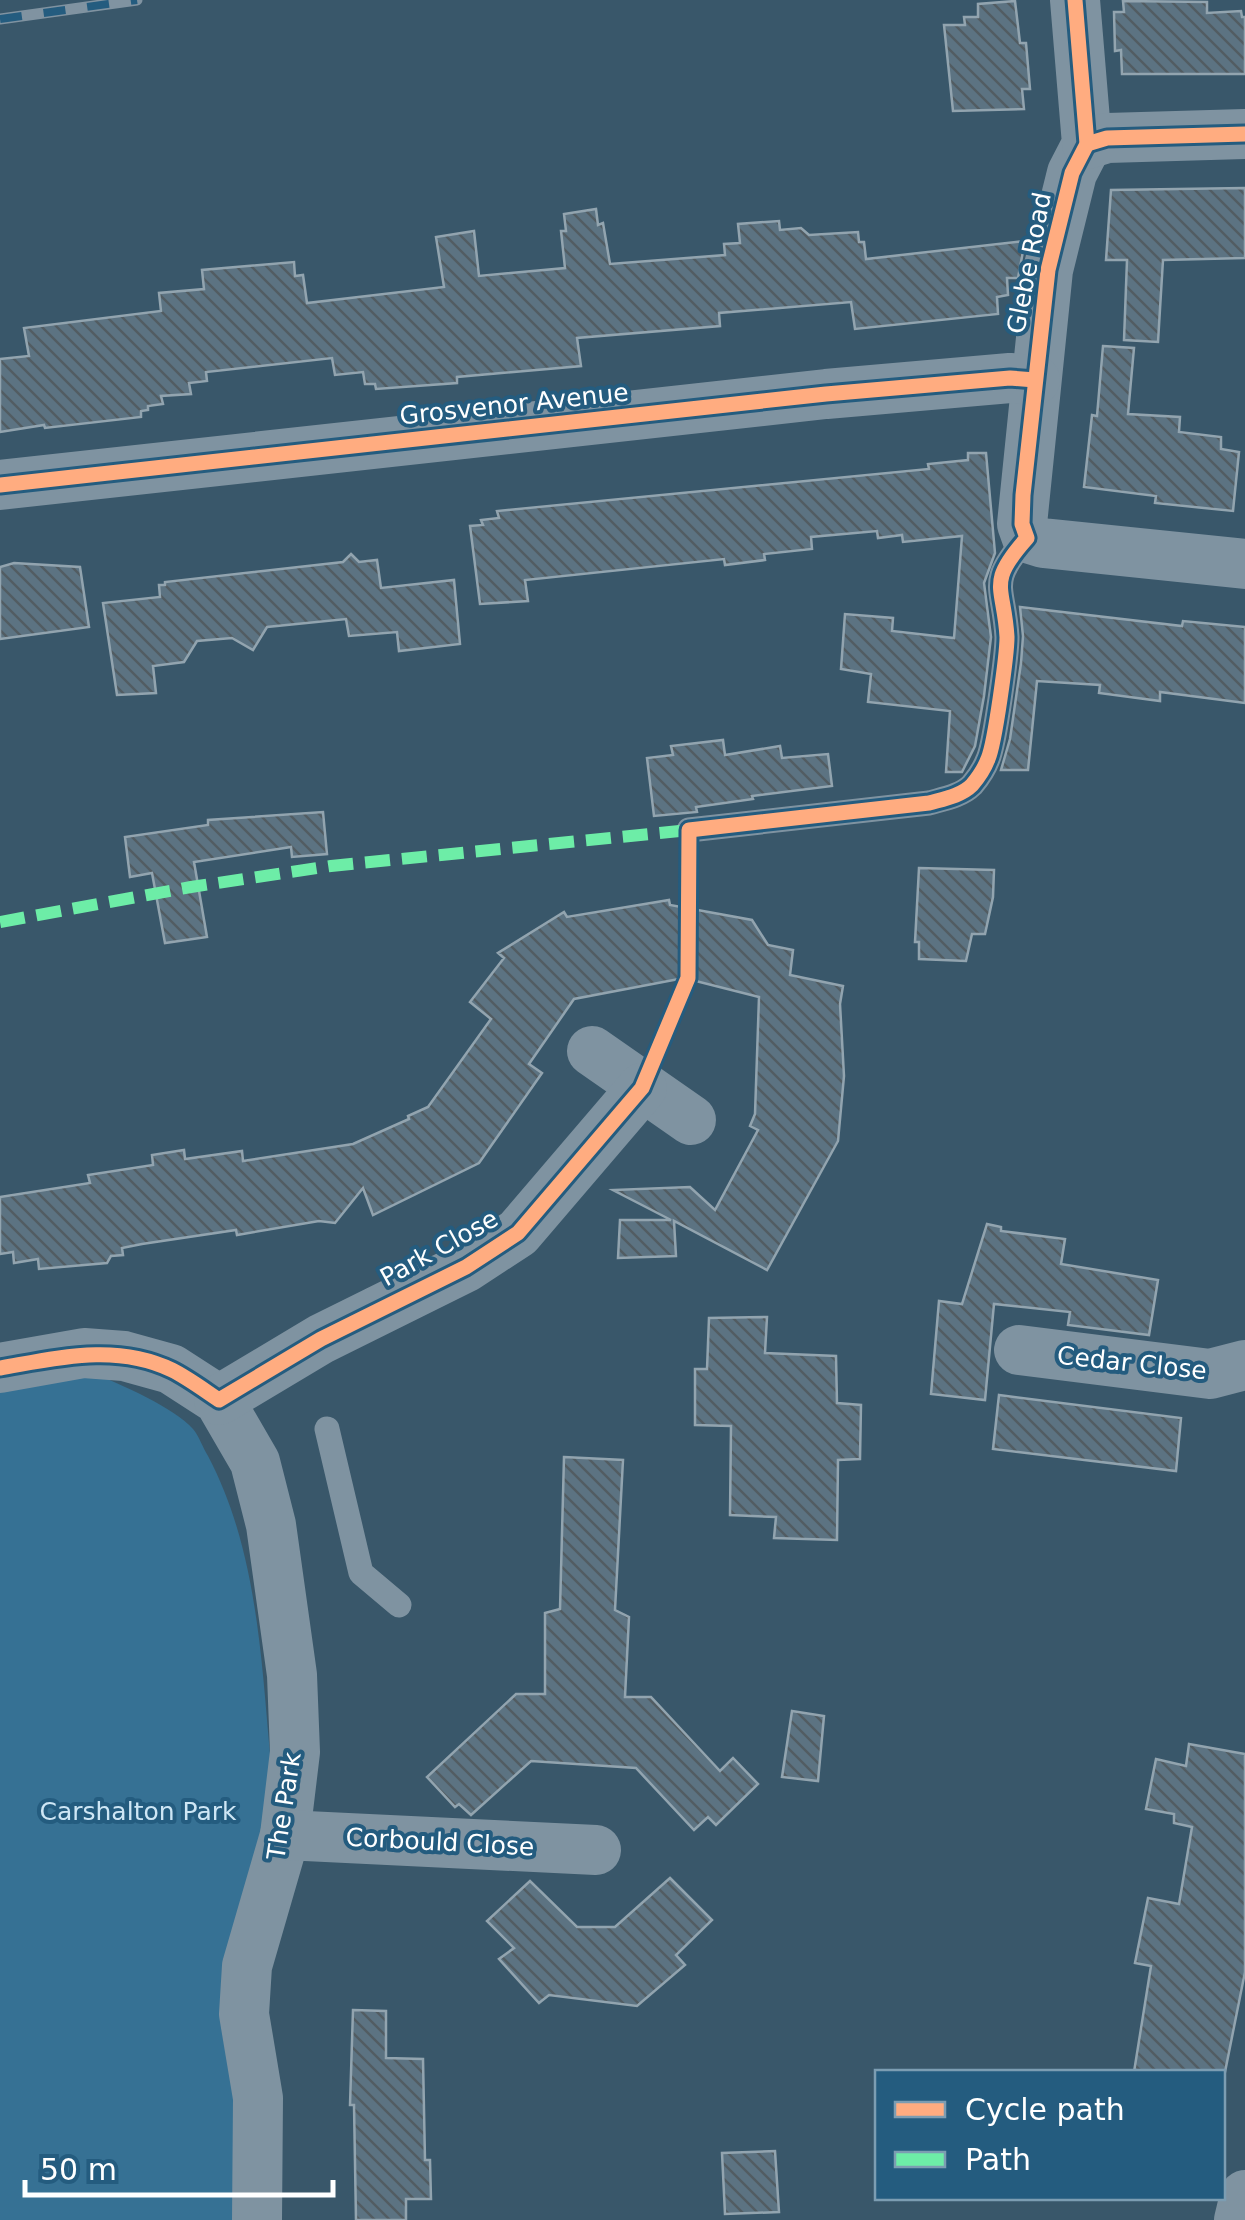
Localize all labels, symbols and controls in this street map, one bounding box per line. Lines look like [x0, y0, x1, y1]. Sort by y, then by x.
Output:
street label: Glebe Road [1001, 190, 1057, 336]
street label: Grosvenor Avenue [398, 378, 630, 430]
street label: Park Close [375, 1204, 503, 1292]
street label: Cedar Close [1056, 1341, 1208, 1385]
street label: The Park [261, 1750, 307, 1863]
park label: Carshalton Park [39, 1797, 237, 1826]
street label: Corbould Close [345, 1823, 535, 1861]
legend [875, 2070, 1225, 2200]
text: Cycle path [965, 2092, 1125, 2127]
scale bar [25, 2135, 332, 2197]
text: Path [965, 2142, 1031, 2177]
text: 50 m [40, 2152, 117, 2187]

